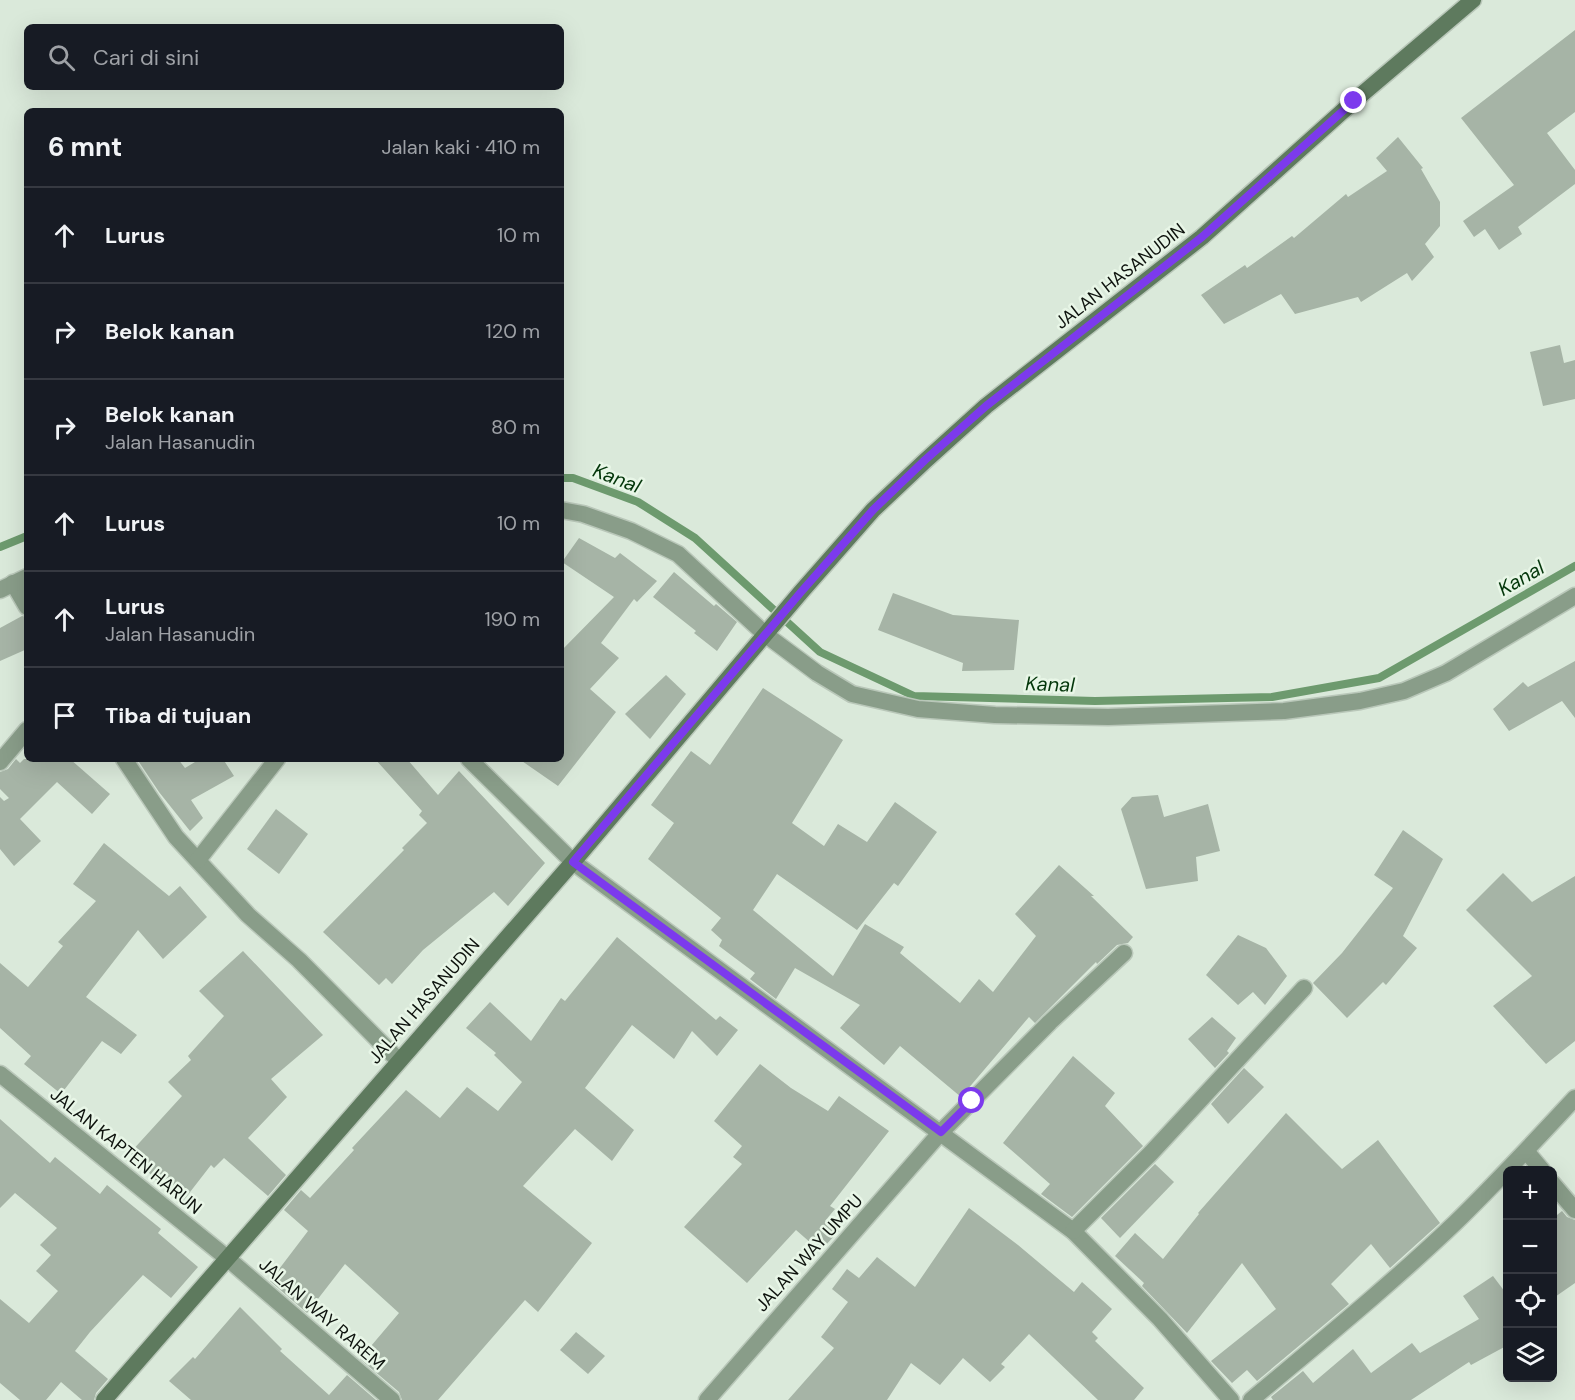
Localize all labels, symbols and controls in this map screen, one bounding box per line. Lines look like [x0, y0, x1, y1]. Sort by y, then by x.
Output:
search box [24, 24, 564, 90]
icon: search [45, 41, 78, 74]
text: Cari di sini [93, 43, 199, 72]
route end [1340, 87, 1366, 113]
text: 6 mnt [48, 130, 122, 164]
text: Jalan kaki · 410 m [381, 134, 540, 160]
street label: JALAN HASANUDIN [1050, 218, 1190, 334]
icon: ahead [48, 219, 81, 252]
text: Lurus [105, 221, 165, 250]
text: 10 m [497, 222, 540, 248]
icon: right [48, 315, 81, 348]
text: Belok kanan [105, 317, 235, 346]
text: 120 m [486, 318, 540, 344]
text: Belok kanan [105, 400, 235, 429]
icon: right [48, 411, 81, 444]
text: 80 m [491, 414, 540, 440]
text: Jalan Hasanudin [105, 429, 255, 455]
water label: Kanal [589, 457, 645, 499]
icon: ahead [48, 507, 81, 540]
text: Lurus [105, 509, 165, 538]
text: 10 m [497, 510, 540, 536]
water label: Kanal [1493, 554, 1549, 602]
text: Lurus [105, 592, 165, 621]
icon: ahead [48, 603, 81, 636]
text: 190 m [484, 606, 540, 632]
text: Jalan Hasanudin [105, 621, 255, 647]
water label: Kanal [1025, 670, 1076, 698]
icon: arrive [48, 699, 81, 732]
text: Tiba di tujuan [105, 701, 251, 730]
street label: JALAN HASANUDIN [363, 933, 485, 1069]
street label: JALAN KAPTEN HARUN [45, 1082, 207, 1220]
route start [958, 1087, 984, 1113]
map controls [1503, 1166, 1557, 1382]
button: + [1503, 1166, 1557, 1220]
street label: JALAN WAY UMPU [750, 1189, 868, 1317]
button: − [1503, 1220, 1557, 1274]
street label: JALAN WAY RAREM [254, 1253, 390, 1375]
button: locate [1503, 1274, 1557, 1328]
button: layers [1503, 1328, 1557, 1382]

